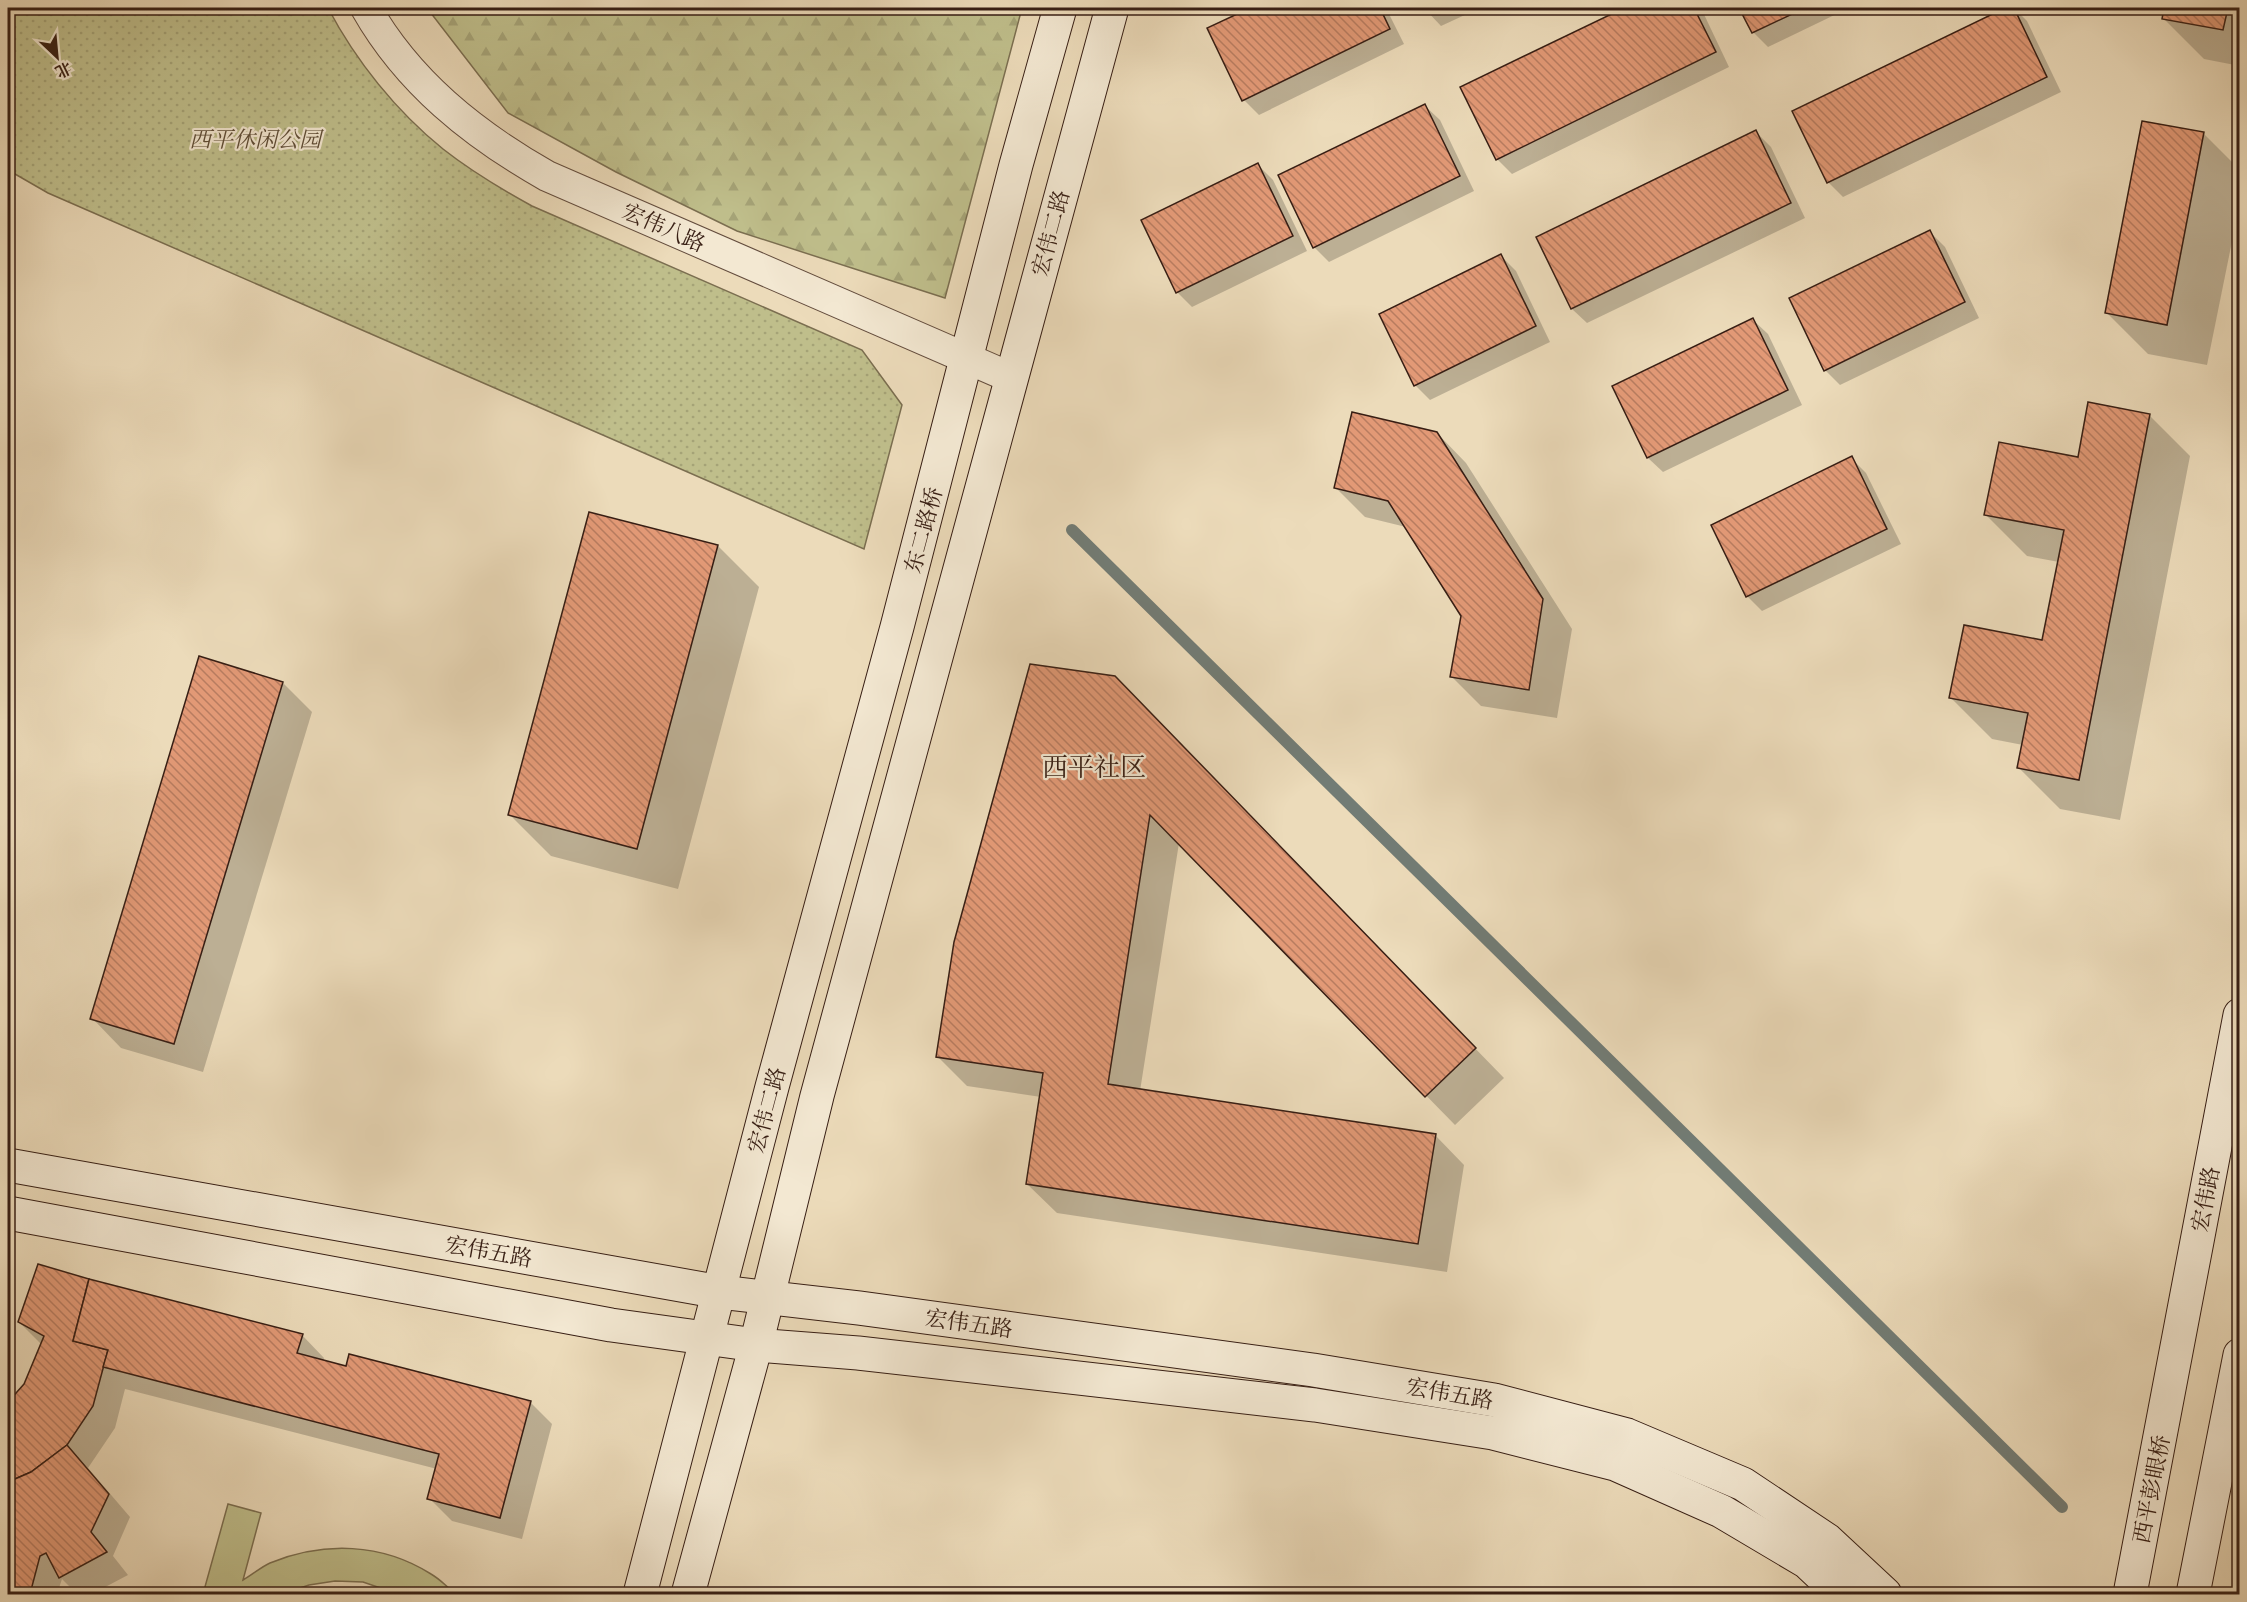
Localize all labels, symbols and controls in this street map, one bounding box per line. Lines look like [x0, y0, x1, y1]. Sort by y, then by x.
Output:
north arrow [27, 27, 87, 87]
text: 北 [52, 57, 75, 82]
park label: 西平休闲公园 [189, 127, 324, 154]
street label: 宏伟二路 [1027, 187, 1076, 279]
street label: 宏伟八路 [618, 198, 709, 259]
street label: 东二路桥 [900, 484, 949, 576]
district label: 西平社区 [1042, 752, 1146, 784]
street label: 宏伟二路 [743, 1064, 792, 1156]
street label: 宏伟路 [2187, 1164, 2226, 1234]
street label: 宏伟五路 [443, 1232, 534, 1273]
street label: 宏伟五路 [923, 1305, 1014, 1344]
street label: 宏伟五路 [1404, 1374, 1495, 1415]
street label: 西平彭眼桥 [2129, 1433, 2176, 1546]

